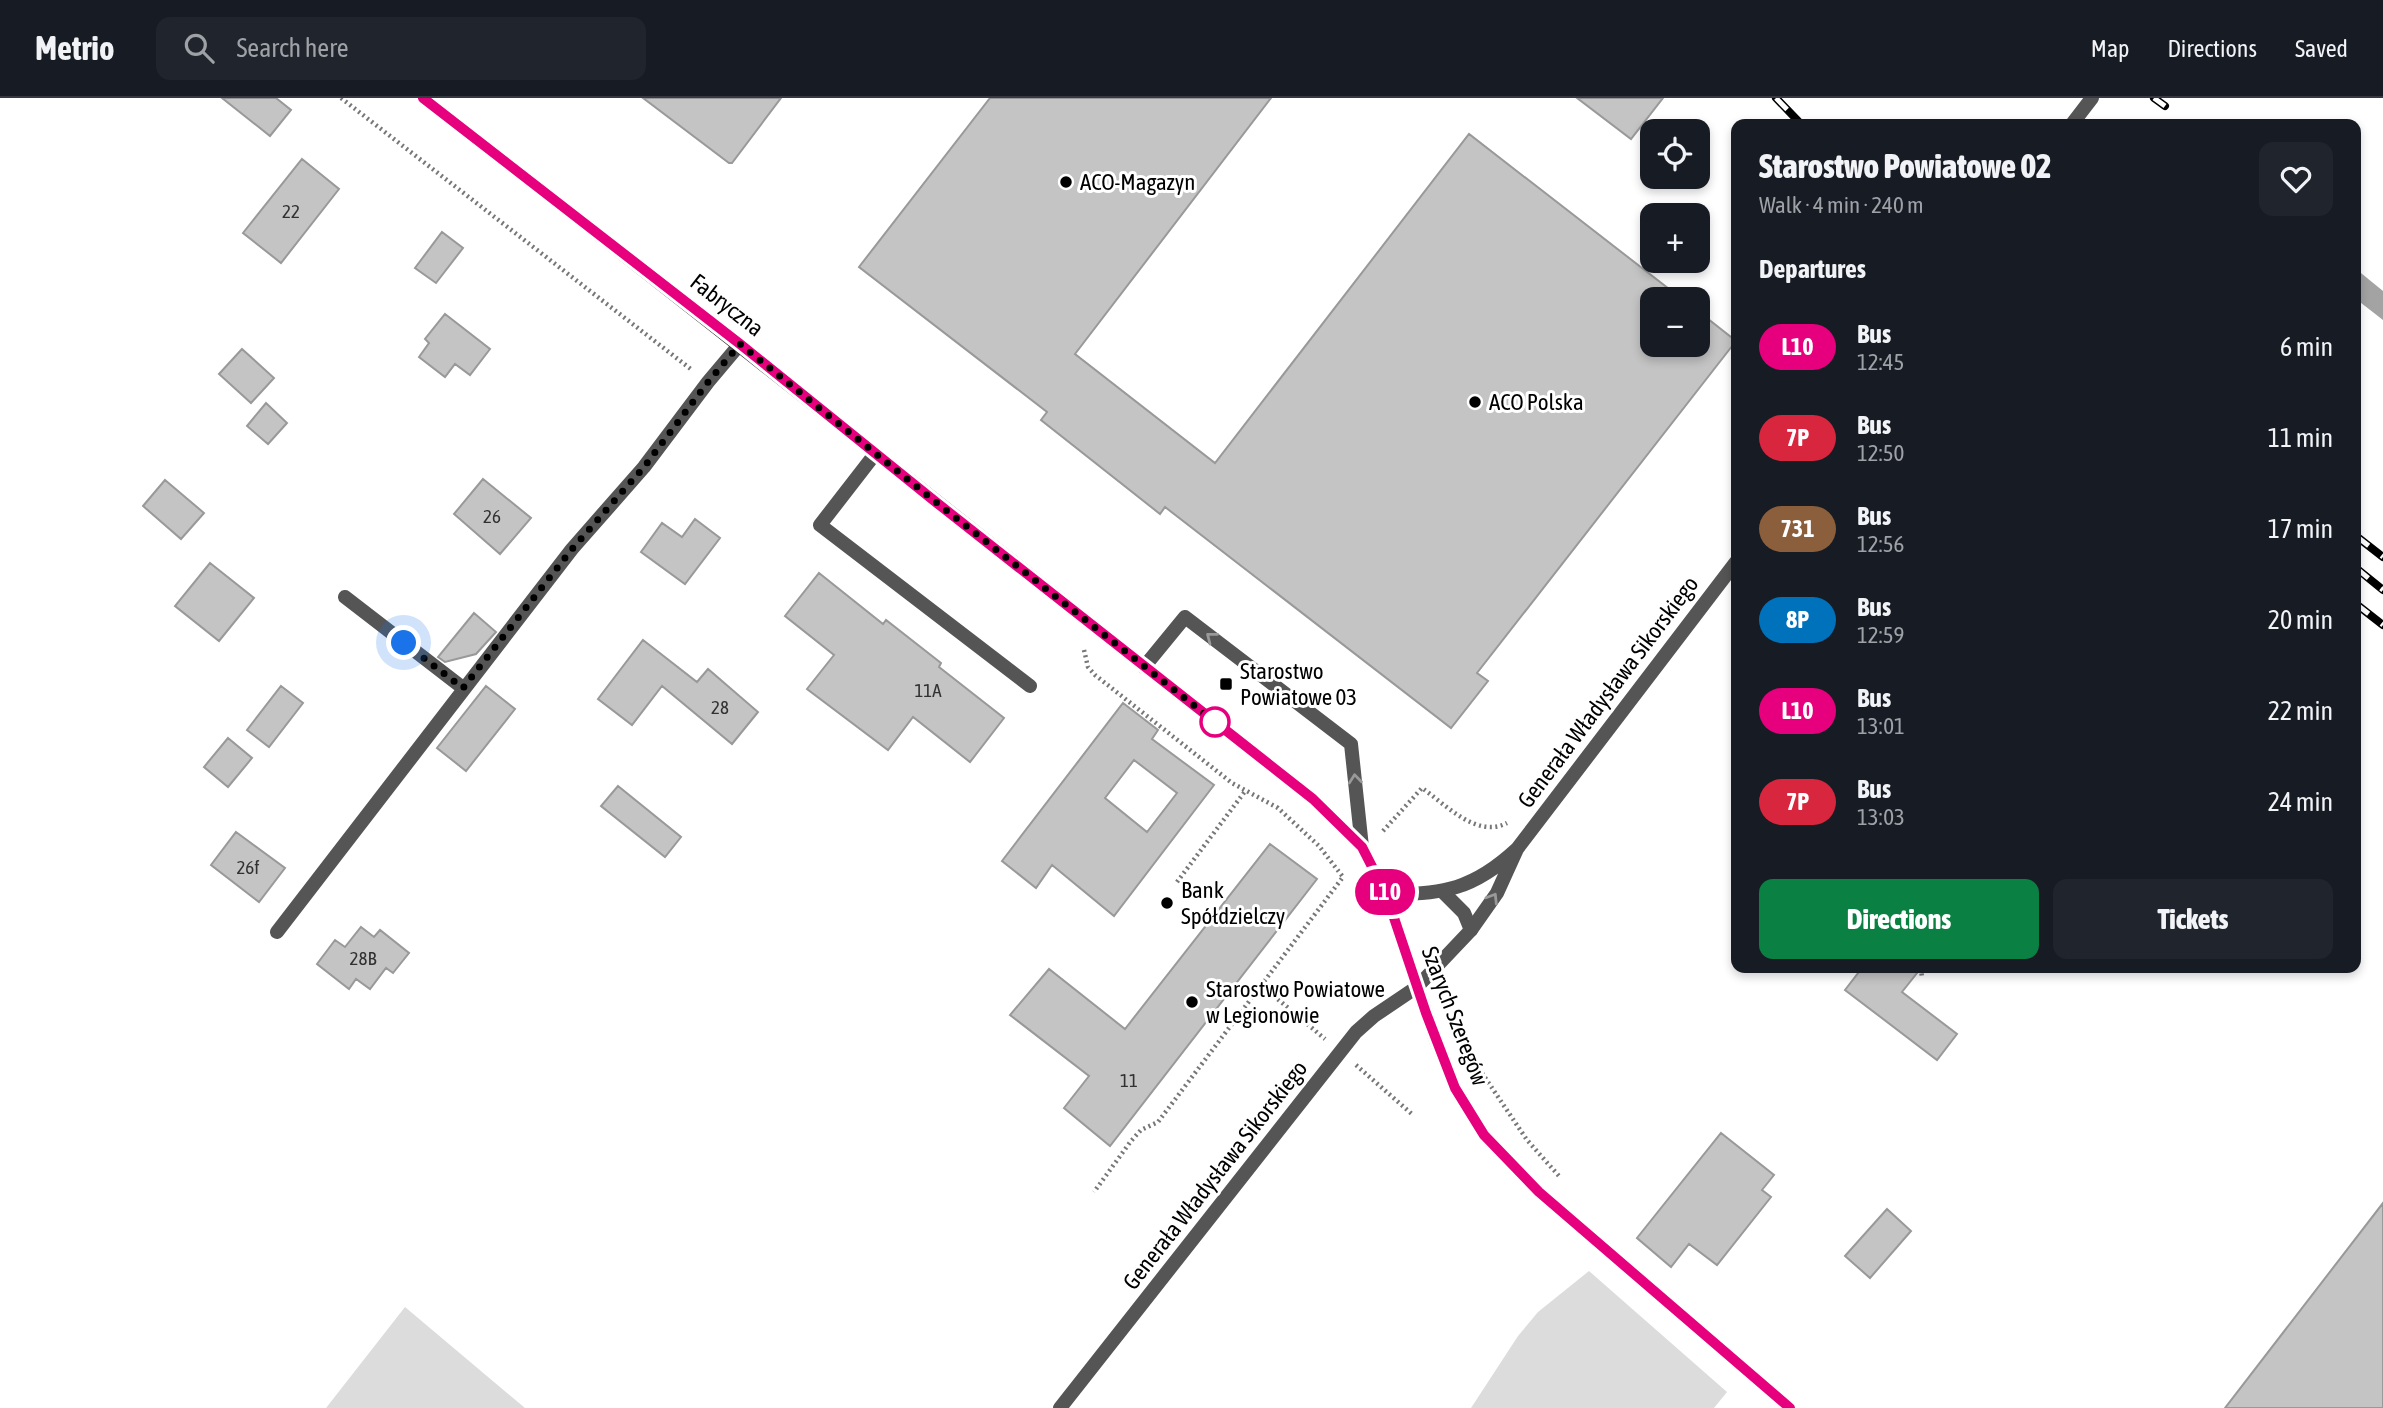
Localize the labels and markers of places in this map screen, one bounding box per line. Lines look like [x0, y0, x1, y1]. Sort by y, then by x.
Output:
place label: ACO-Magazyn [1080, 169, 1195, 195]
marker: ACO-Magazyn [1058, 174, 1074, 190]
place label: ACO Polska [1489, 389, 1584, 415]
marker: ACO Polska [1467, 394, 1483, 410]
place label: Starostwo Powiatowe 03 [1240, 658, 1357, 710]
marker: Starostwo Powiatowe 03 [1218, 676, 1234, 692]
unlabelled marker [1200, 707, 1230, 737]
place label: Bank Spółdzielczy [1181, 877, 1285, 929]
marker: Bank Spółdzielczy [1159, 895, 1175, 911]
place label: Starostwo Powiatowe w Legionowie [1206, 976, 1385, 1028]
marker: Starostwo Powiatowe w Legionowie [1184, 994, 1200, 1010]

